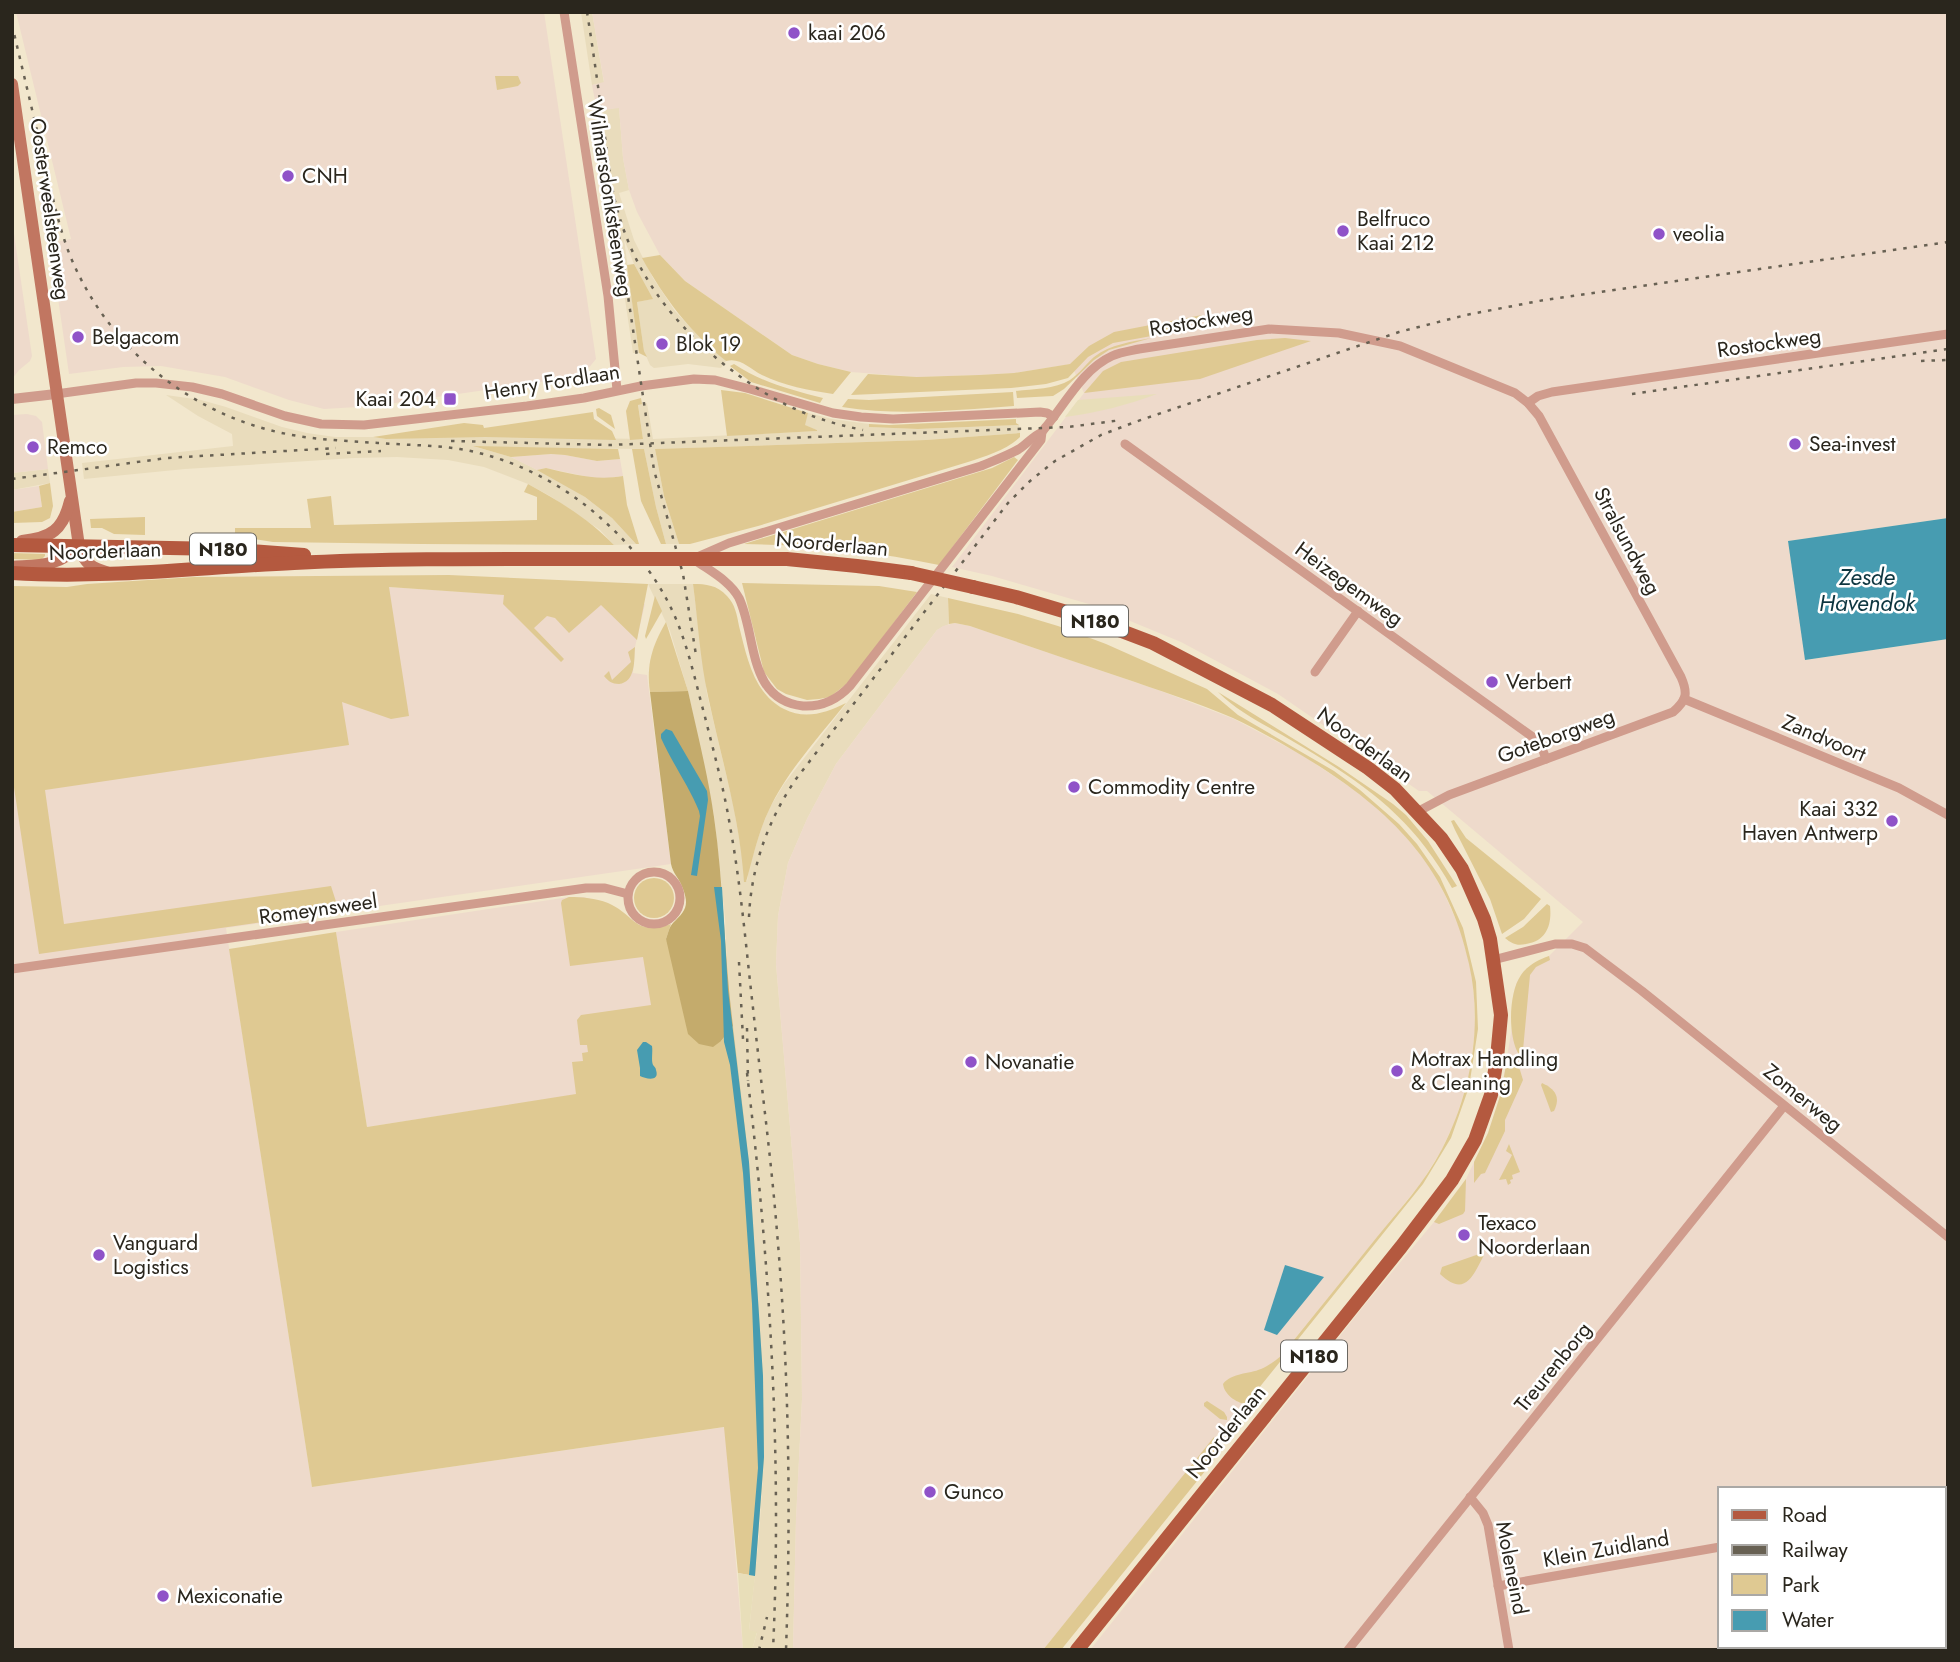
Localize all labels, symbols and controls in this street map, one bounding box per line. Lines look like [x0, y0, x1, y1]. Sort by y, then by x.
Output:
place label: kaai 206 [808, 18, 886, 48]
marker: kaai 206 [786, 25, 802, 41]
street label: Wilmarsdonksteenweg [580, 97, 640, 299]
street label: Oosterweelsteenweg [22, 116, 78, 302]
place label: CNH [302, 161, 348, 191]
marker: CNH [280, 168, 296, 184]
place label: Belfruco Kaai 212 [1357, 204, 1434, 258]
place label: veolia [1673, 219, 1725, 249]
marker: Belfruco Kaai 212 [1335, 223, 1351, 239]
marker: veolia [1651, 226, 1667, 242]
street label: Rostockweg [1147, 298, 1255, 344]
street label: Rostockweg [1715, 321, 1823, 365]
place label: Belgacom [92, 322, 179, 352]
marker: Belgacom [70, 329, 86, 345]
place label: Blok 19 [676, 329, 741, 359]
marker: Blok 19 [654, 336, 670, 352]
street label: Henry Fordlaan [482, 356, 622, 408]
place label: Kaai 204 [355, 384, 436, 414]
marker: Kaai 204 [442, 391, 458, 407]
place label: Sea-invest [1809, 429, 1895, 459]
place label: Remco [47, 432, 107, 462]
marker: Sea-invest [1787, 436, 1803, 452]
marker: Remco [25, 439, 41, 455]
street label: Stralsundweg [1586, 482, 1668, 600]
street label: Noorderlaan [775, 524, 889, 564]
street label: Noorderlaan [48, 534, 162, 568]
road number: N180 [190, 534, 256, 564]
street label: Heizegemweg [1289, 534, 1409, 634]
water label: Zesde Havendok [1819, 560, 1916, 620]
road number: N180 [1062, 606, 1128, 636]
place label: Verbert [1506, 667, 1571, 697]
marker: Verbert [1484, 674, 1500, 690]
street label: Noorderlaan [1311, 700, 1419, 790]
street label: Goteborgweg [1493, 701, 1619, 771]
street label: Zandvoort [1777, 707, 1871, 769]
place label: Commodity Centre [1088, 772, 1255, 802]
marker: Commodity Centre [1066, 779, 1082, 795]
place label: Kaai 332 Haven Antwerp [1742, 794, 1878, 848]
marker: Kaai 332 Haven Antwerp [1884, 813, 1900, 829]
street label: Romeynsweel [257, 886, 379, 932]
place label: Motrax Handling & Cleaning [1411, 1044, 1558, 1098]
place label: Novanatie [985, 1047, 1074, 1077]
marker: Novanatie [963, 1054, 979, 1070]
street label: Zomerweg [1757, 1057, 1849, 1139]
marker: Motrax Handling & Cleaning [1389, 1063, 1405, 1079]
place label: Texaco Noorderlaan [1478, 1208, 1590, 1262]
marker: Texaco Noorderlaan [1456, 1227, 1472, 1243]
place label: Vanguard Logistics [113, 1228, 198, 1282]
marker: Vanguard Logistics [91, 1247, 107, 1263]
street label: Treurenborg [1507, 1316, 1599, 1418]
road number: N180 [1281, 1340, 1347, 1372]
street label: Noorderlaan [1179, 1379, 1273, 1485]
place label: Gunco [944, 1477, 1004, 1507]
marker: Gunco [922, 1484, 938, 1500]
legend [1718, 1487, 1946, 1648]
text: Road [1782, 1500, 1827, 1530]
street label: Moleneind [1488, 1519, 1536, 1617]
street label: Klein Zuidland [1541, 1523, 1671, 1575]
text: Railway [1782, 1535, 1848, 1565]
text: Park [1782, 1570, 1820, 1600]
place label: Mexiconatie [177, 1581, 283, 1611]
marker: Mexiconatie [155, 1588, 171, 1604]
text: Water [1782, 1605, 1835, 1635]

